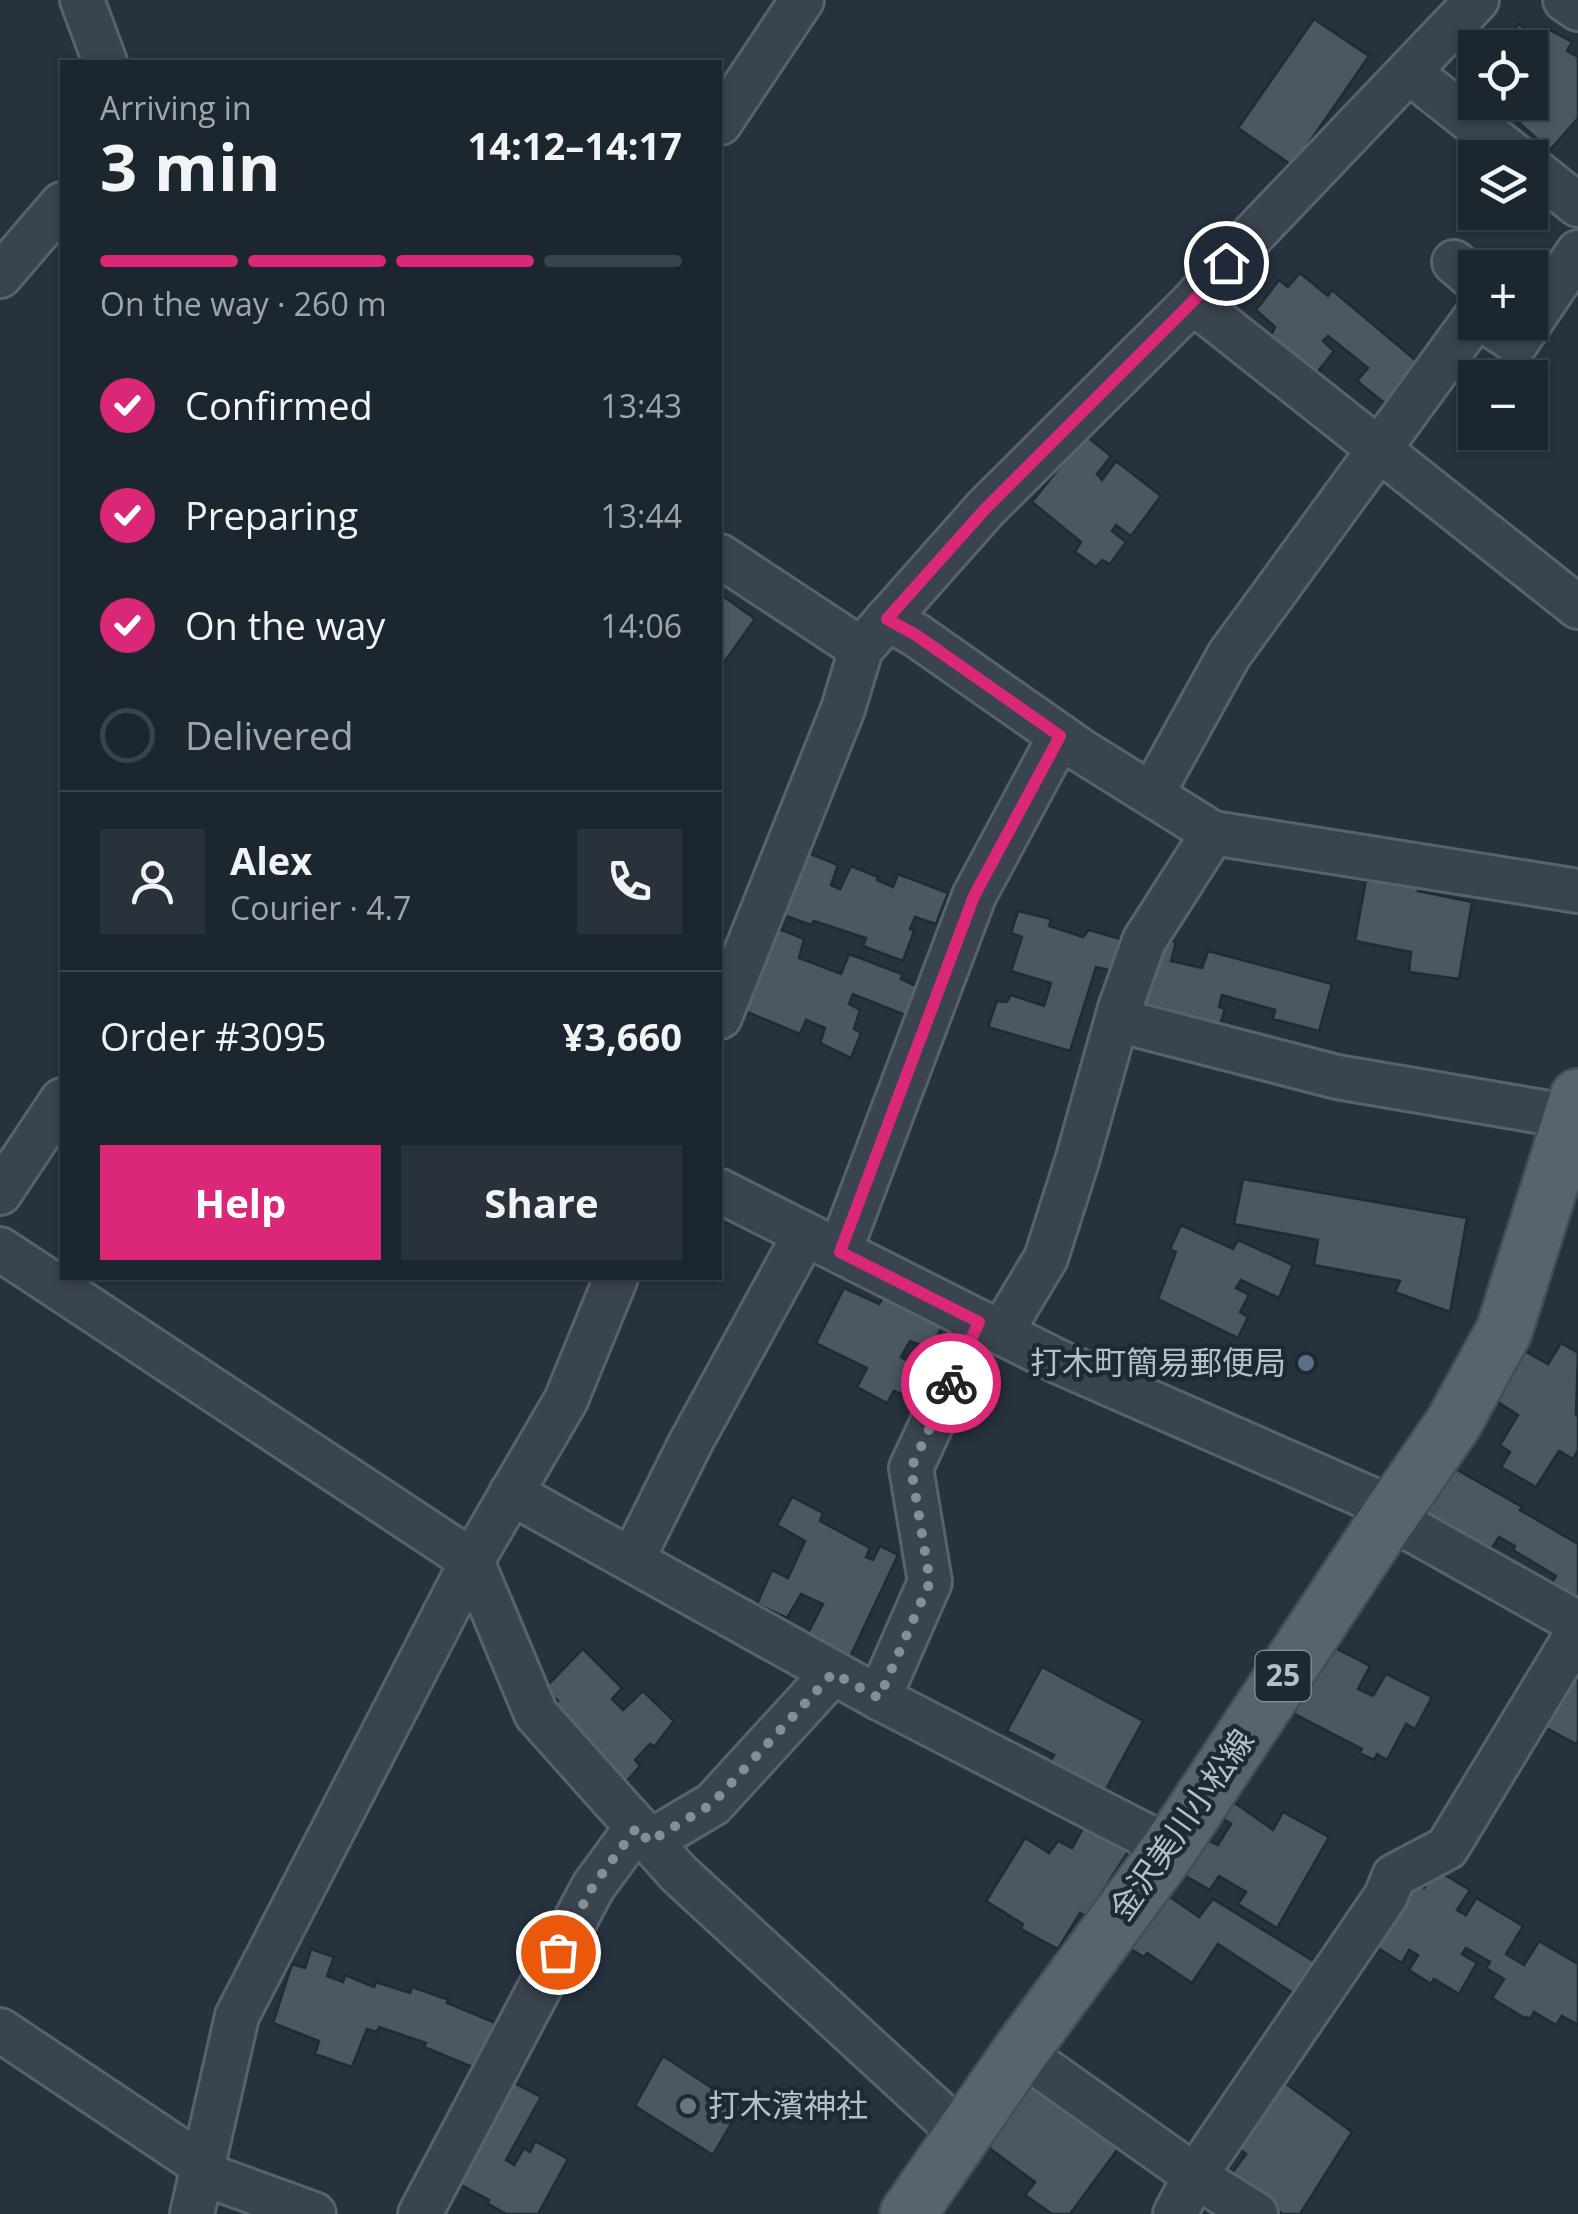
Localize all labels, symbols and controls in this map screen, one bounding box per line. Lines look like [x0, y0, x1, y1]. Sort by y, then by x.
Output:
map controls [1458, 30, 1548, 450]
button: locate [1458, 30, 1548, 120]
text: Arriving in [100, 86, 252, 129]
text: 14:12–14:17 [468, 119, 682, 171]
text: 3 min [100, 122, 280, 210]
button: layers [1458, 140, 1548, 230]
pin [1184, 221, 1269, 306]
icon: home [1199, 236, 1254, 291]
button: + [1458, 250, 1548, 340]
text: On the way · 260 m [100, 282, 387, 325]
button: − [1458, 360, 1548, 450]
icon: check [100, 378, 155, 433]
text: Confirmed [185, 379, 373, 431]
text: 13:43 [600, 384, 682, 427]
icon: check [100, 488, 155, 543]
text: Preparing [185, 489, 358, 541]
text: 13:44 [600, 494, 682, 537]
icon: check [100, 598, 155, 653]
text: On the way [185, 599, 385, 651]
text: 14:06 [600, 604, 682, 647]
text: Delivered [185, 709, 354, 761]
button: person [100, 829, 205, 934]
button: phone [577, 829, 682, 934]
text: Alex [230, 834, 312, 886]
text: Courier · 4.7 [230, 886, 411, 929]
text: Order #3095 [100, 1010, 327, 1062]
text: ¥3,660 [563, 1010, 682, 1062]
button: Help [100, 1145, 381, 1260]
button: Share [401, 1145, 682, 1260]
courier [901, 1333, 1001, 1433]
place label: 打木町簡易郵便局 [1030, 1340, 1286, 1383]
marker: 打木町簡易郵便局 [1295, 1352, 1317, 1374]
icon: bike [924, 1356, 979, 1411]
road number: 25 [1256, 1651, 1310, 1701]
street label: 金沢美川小松線 [1099, 1720, 1263, 1928]
pin [516, 1910, 601, 1995]
icon: bag [531, 1925, 586, 1980]
place label: 打木濱神社 [708, 2083, 868, 2126]
marker: 打木濱神社 [677, 2095, 699, 2117]

